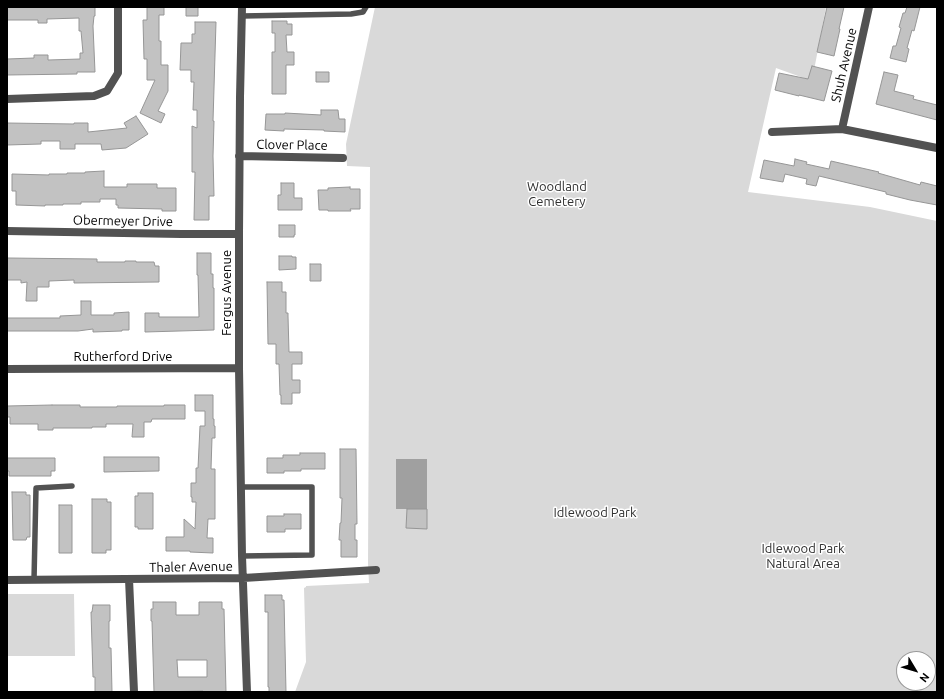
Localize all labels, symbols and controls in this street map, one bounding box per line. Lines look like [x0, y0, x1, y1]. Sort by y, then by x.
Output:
street label: Shuh Avenue [828, 26, 860, 104]
street label: Clover Place [256, 137, 328, 153]
park label: Woodland Cemetery [527, 179, 587, 210]
street label: Obermeyer Drive [73, 212, 173, 230]
street label: Fergus Avenue [219, 250, 235, 336]
street label: Rutherford Drive [74, 349, 172, 365]
park label: Idlewood Park [553, 505, 637, 521]
park label: Idlewood Park Natural Area [761, 541, 845, 572]
street label: Thaler Avenue [149, 558, 233, 576]
north arrow [896, 651, 936, 691]
text: N [917, 671, 932, 685]

